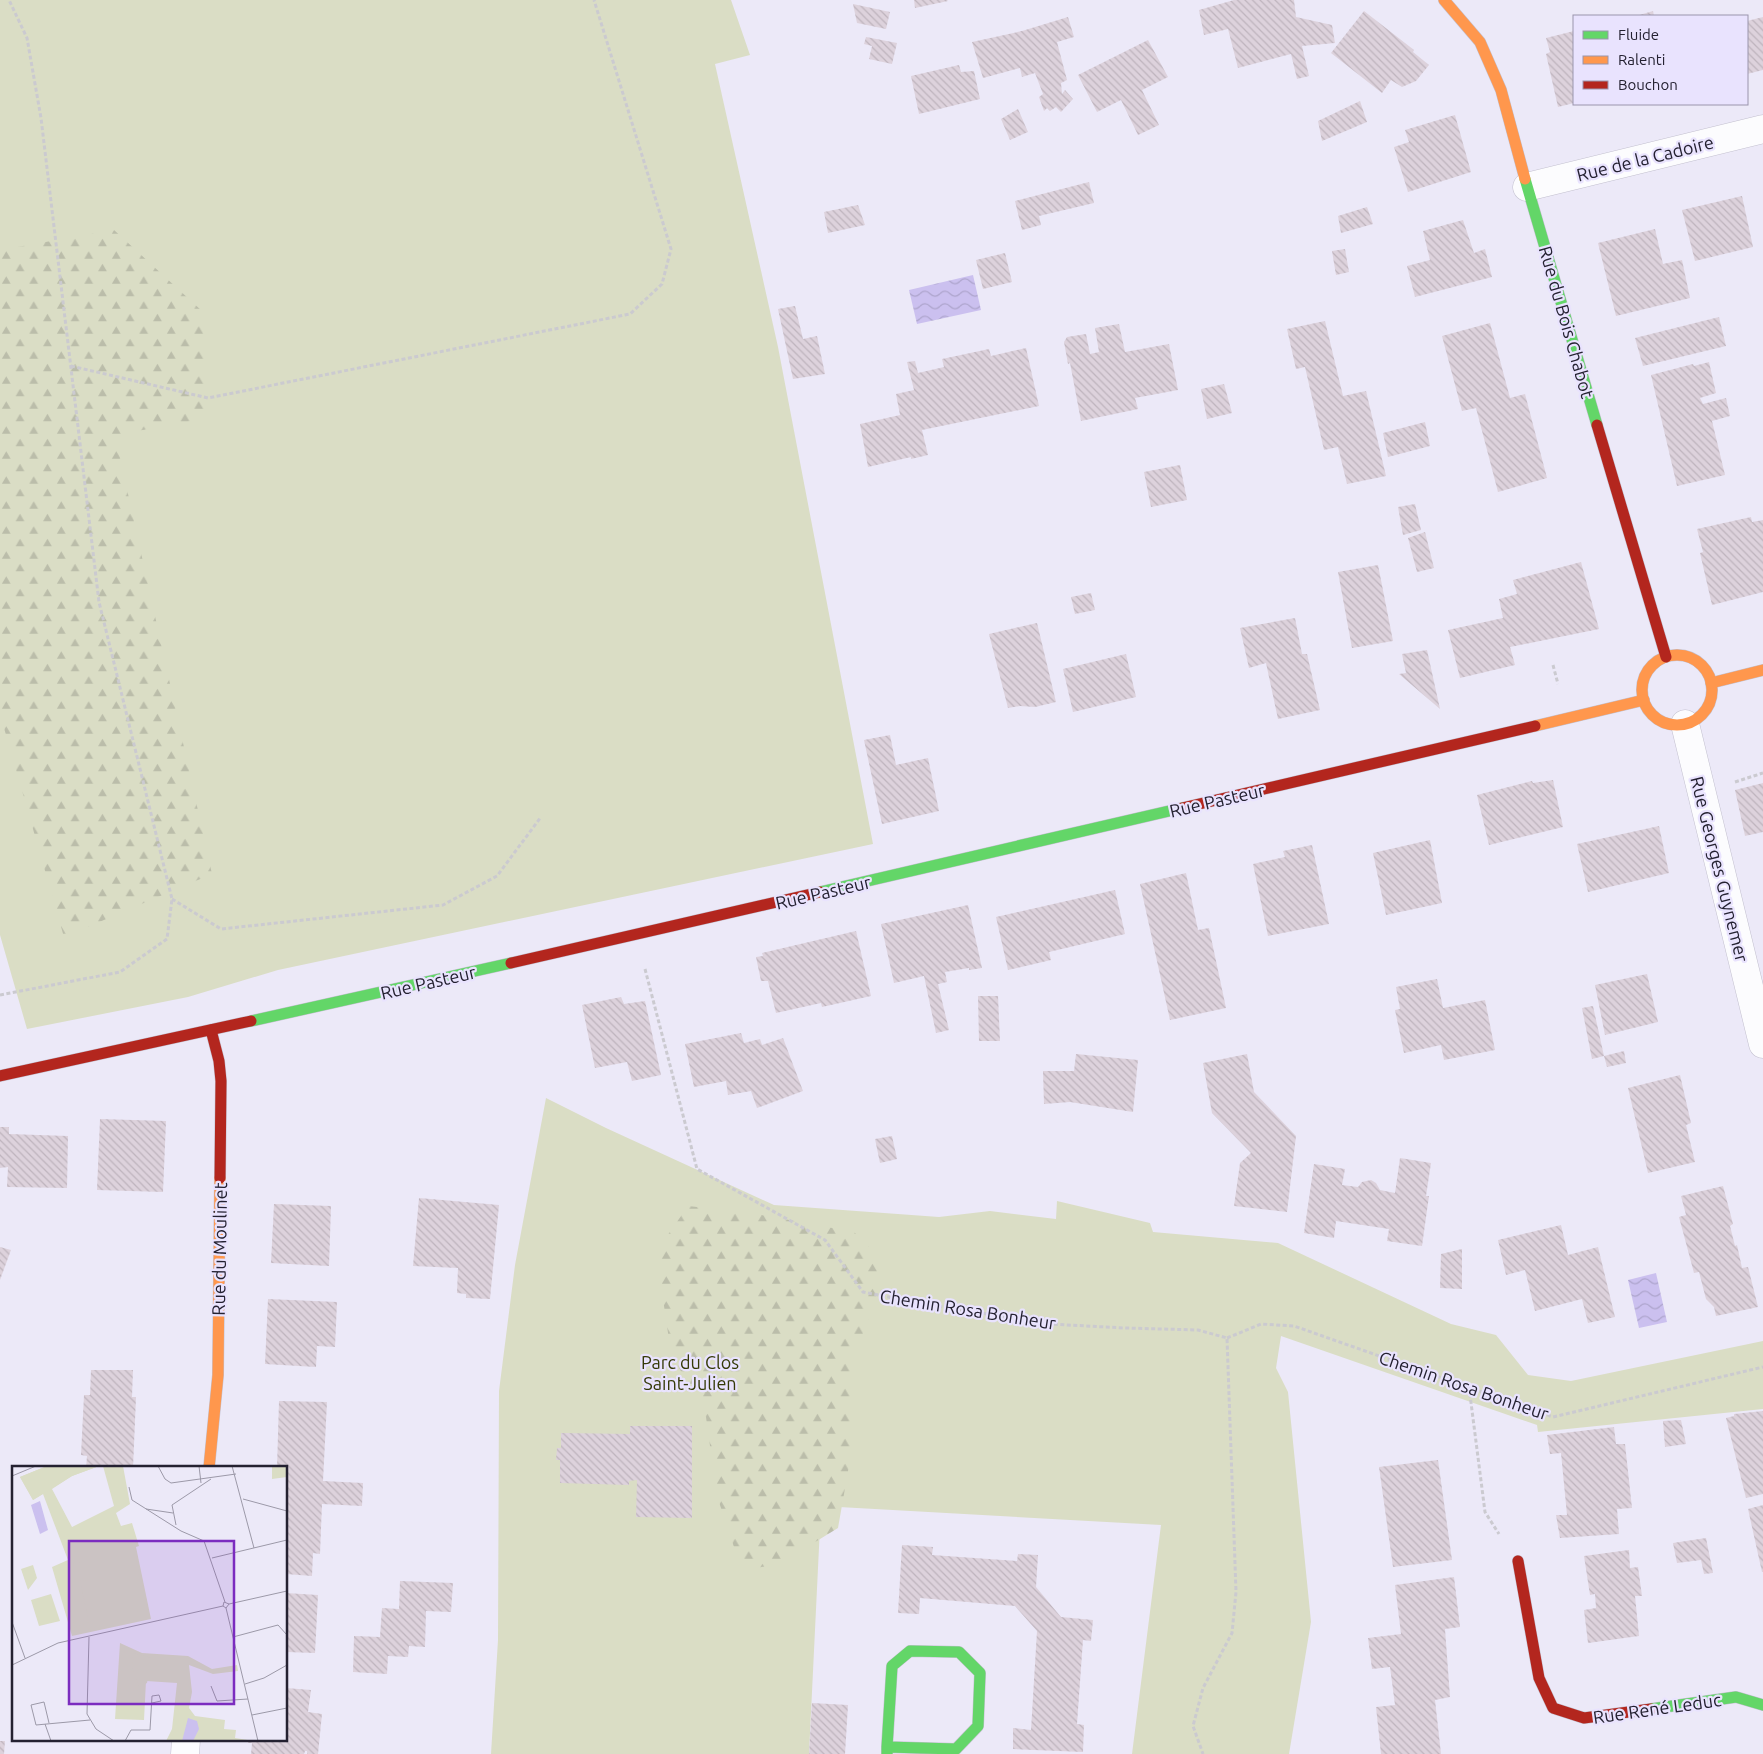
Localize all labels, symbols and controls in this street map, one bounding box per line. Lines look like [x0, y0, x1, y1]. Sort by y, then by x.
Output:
legend [1573, 15, 1748, 105]
text: Fluide [1618, 26, 1659, 43]
text: Ralenti [1618, 51, 1665, 68]
text: Bouchon [1618, 76, 1678, 93]
street label: Rue de la Cadoire [1574, 131, 1716, 185]
street label: Rue du Bois Chabot [1536, 244, 1598, 400]
street label: Rue Georges Guynemer [1687, 774, 1753, 964]
street label: Rue Pasteur [1167, 779, 1267, 821]
street label: Rue Pasteur [773, 871, 873, 913]
street label: Rue Pasteur [378, 961, 478, 1003]
street label: Rue du Moulinet [208, 1182, 230, 1316]
street label: Chemin Rosa Bonheur [879, 1285, 1058, 1333]
street label: Chemin Rosa Bonheur [1377, 1347, 1552, 1423]
park label: Parc du Clos Saint-Julien [641, 1352, 739, 1393]
inset map [12, 1466, 288, 1742]
street label: Rue René Leduc [1592, 1689, 1722, 1727]

